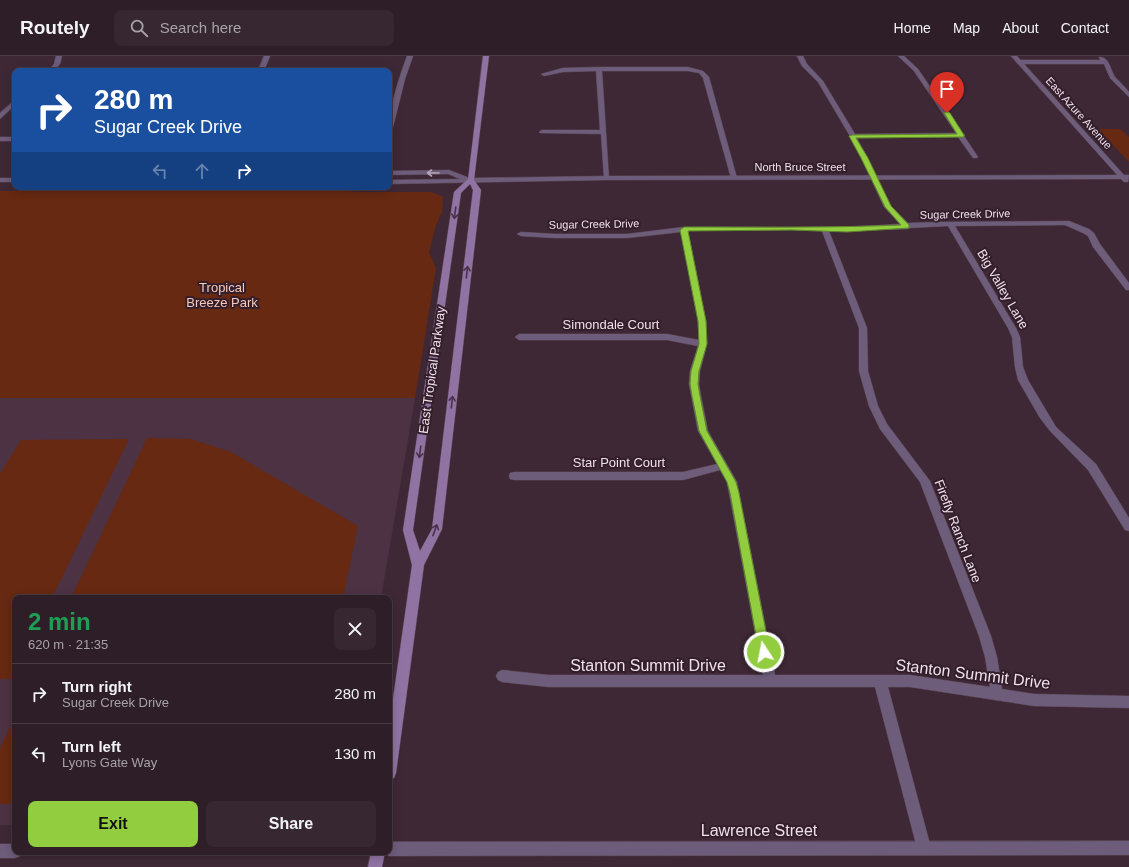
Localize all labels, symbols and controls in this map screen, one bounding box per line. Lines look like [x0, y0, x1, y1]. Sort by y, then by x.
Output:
search box [114, 10, 394, 46]
text: Routely [20, 17, 90, 38]
icon: search [128, 17, 150, 39]
text: Search here [160, 19, 241, 36]
text: Home [894, 20, 931, 36]
text: Map [953, 20, 980, 36]
text: About [1002, 20, 1039, 36]
text: Contact [1061, 20, 1109, 36]
pin [930, 72, 964, 113]
street label: East Azure Avenue [1044, 75, 1114, 151]
icon: arrive [936, 78, 958, 100]
icon: right [28, 84, 80, 136]
text: 280 m [94, 84, 173, 115]
text: Sugar Creek Drive [94, 117, 242, 137]
icon: left [149, 160, 171, 182]
icon: ahead [191, 160, 213, 182]
icon: right [233, 160, 255, 182]
street label: North Bruce Street [754, 161, 846, 173]
one-way arrow [427, 169, 440, 177]
one-way arrow [451, 206, 459, 219]
street label: Sugar Creek Drive [920, 207, 1010, 221]
street label: Sugar Creek Drive [549, 217, 639, 231]
street label: Big Valley Lane [974, 247, 1032, 331]
one-way arrow [463, 266, 471, 279]
park label: Tropical Breeze Park [186, 280, 258, 310]
street label: East Tropical Parkway [416, 305, 448, 435]
street label: Simondale Court [563, 317, 660, 332]
one-way arrow [448, 395, 456, 408]
one-way arrow [416, 445, 424, 458]
street label: Star Point Court [573, 455, 666, 470]
street label: Firefly Ranch Lane [931, 477, 985, 585]
one-way arrow [432, 524, 439, 537]
text: 2 min [28, 608, 91, 635]
button: close [334, 608, 376, 650]
position arrow [743, 631, 785, 673]
text: 620 m · 21:35 [28, 637, 108, 652]
street label: Stanton Summit Drive [895, 656, 1051, 692]
street label: Stanton Summit Drive [570, 657, 726, 674]
text: Turn right [62, 678, 132, 695]
icon: right [28, 683, 50, 705]
text: 280 m [334, 685, 376, 702]
text: Sugar Creek Drive [62, 695, 169, 710]
text: Turn left [62, 738, 121, 755]
icon: left [28, 743, 50, 765]
text: 130 m [334, 745, 376, 762]
text: Lyons Gate Way [62, 755, 157, 770]
button: Exit [28, 801, 198, 847]
button: Share [206, 801, 376, 847]
street label: Lawrence Street [701, 822, 818, 839]

